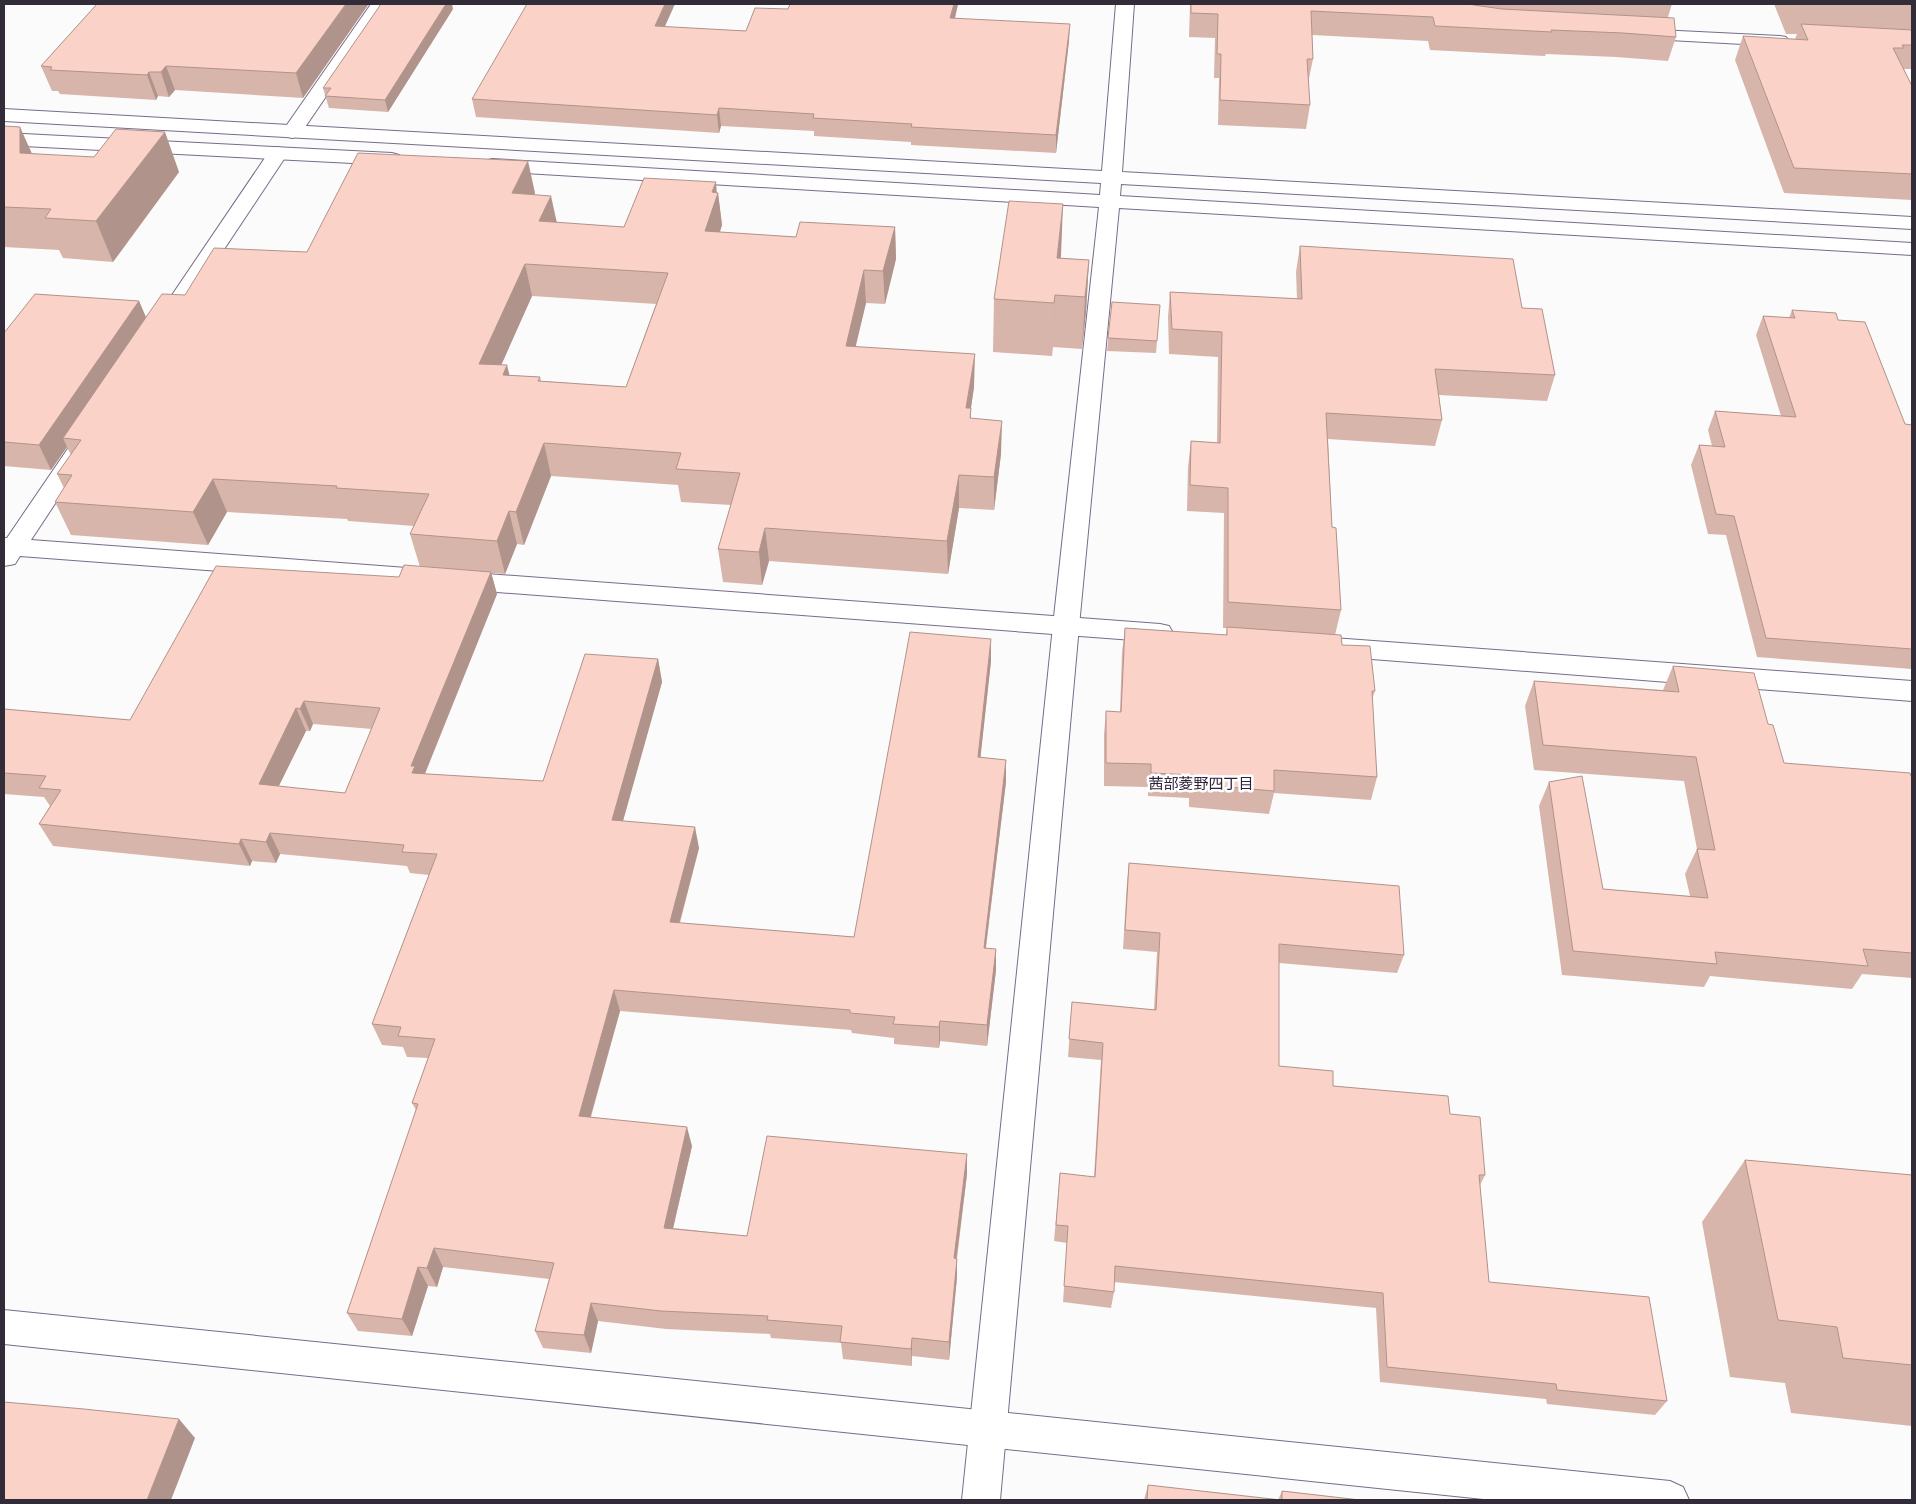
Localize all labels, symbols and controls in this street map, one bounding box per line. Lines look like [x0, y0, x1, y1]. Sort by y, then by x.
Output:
district label: 茜部菱野四丁目 [1148, 775, 1254, 793]

